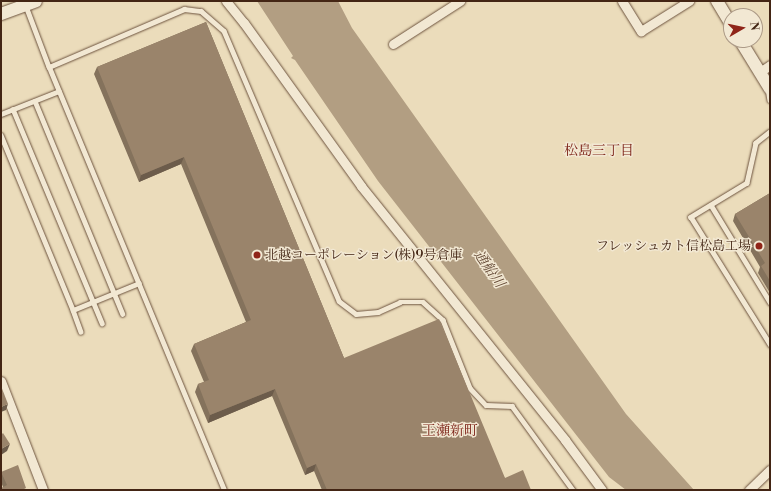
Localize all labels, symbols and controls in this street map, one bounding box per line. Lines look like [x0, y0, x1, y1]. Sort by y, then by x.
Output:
north arrow [723, 8, 763, 48]
text: N [746, 21, 761, 32]
district label: 松島三丁目 [564, 143, 634, 159]
place label: フレッシュカト信松島工場 [595, 238, 751, 254]
marker: フレッシュカト信松島工場 [754, 241, 764, 251]
place label: 北越コーポレーション(株)9号倉庫 [265, 247, 463, 263]
water label: 通船川 [470, 247, 508, 291]
marker: 北越コーポレーション(株)9号倉庫 [252, 250, 262, 260]
district label: 王瀬新町 [422, 423, 478, 439]

